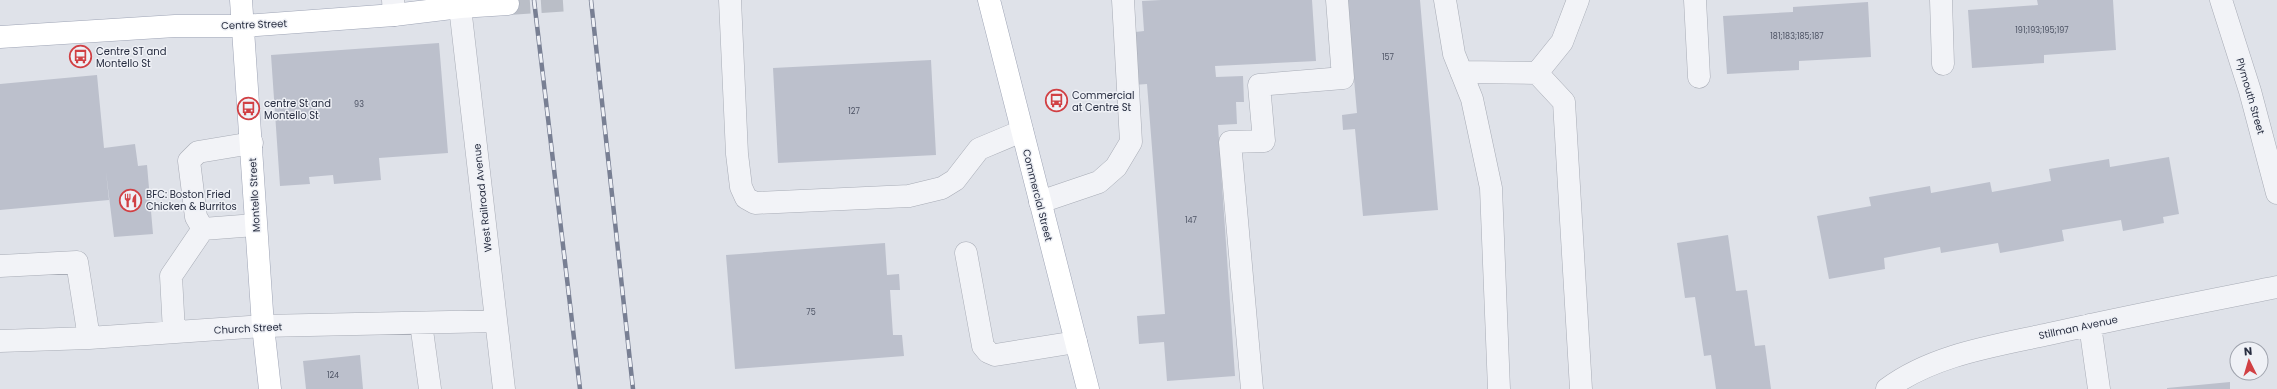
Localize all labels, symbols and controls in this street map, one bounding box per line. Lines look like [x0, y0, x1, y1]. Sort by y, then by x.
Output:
street label: Centre Street [221, 16, 288, 33]
house number: 191;193;195;197 [2015, 25, 2069, 36]
house number: 181;183;185;187 [1770, 31, 1824, 42]
bus stop icon: Centre ST and Montello St [68, 44, 94, 70]
place label: Centre ST and Montello St [96, 44, 166, 71]
house number: 157 [1382, 52, 1395, 63]
street label: Plymouth Street [2232, 56, 2269, 136]
bus stop icon: Commercial at Centre St [1043, 88, 1069, 114]
place label: Commercial at Centre St [1072, 88, 1134, 115]
bus stop icon: centre St and Montello St [236, 96, 262, 122]
place label: centre St and Montello St [264, 96, 331, 123]
house number: 93 [354, 99, 364, 110]
house number: 127 [848, 106, 860, 117]
street label: West Railroad Avenue [469, 143, 496, 253]
street label: Commercial Street [1019, 148, 1056, 243]
street label: Montello Street [245, 157, 264, 233]
restaurant icon: BFC: Boston Fried Chicken & Burritos [117, 187, 143, 213]
place label: BFC: Boston Fried Chicken & Burritos [146, 187, 237, 214]
house number: 147 [1185, 215, 1198, 226]
house number: 75 [806, 307, 816, 318]
street label: Stillman Avenue [2037, 312, 2119, 343]
street label: Church Street [213, 319, 283, 338]
north arrow [2229, 341, 2269, 381]
text: N [2243, 343, 2253, 359]
house number: 124 [327, 370, 339, 381]

